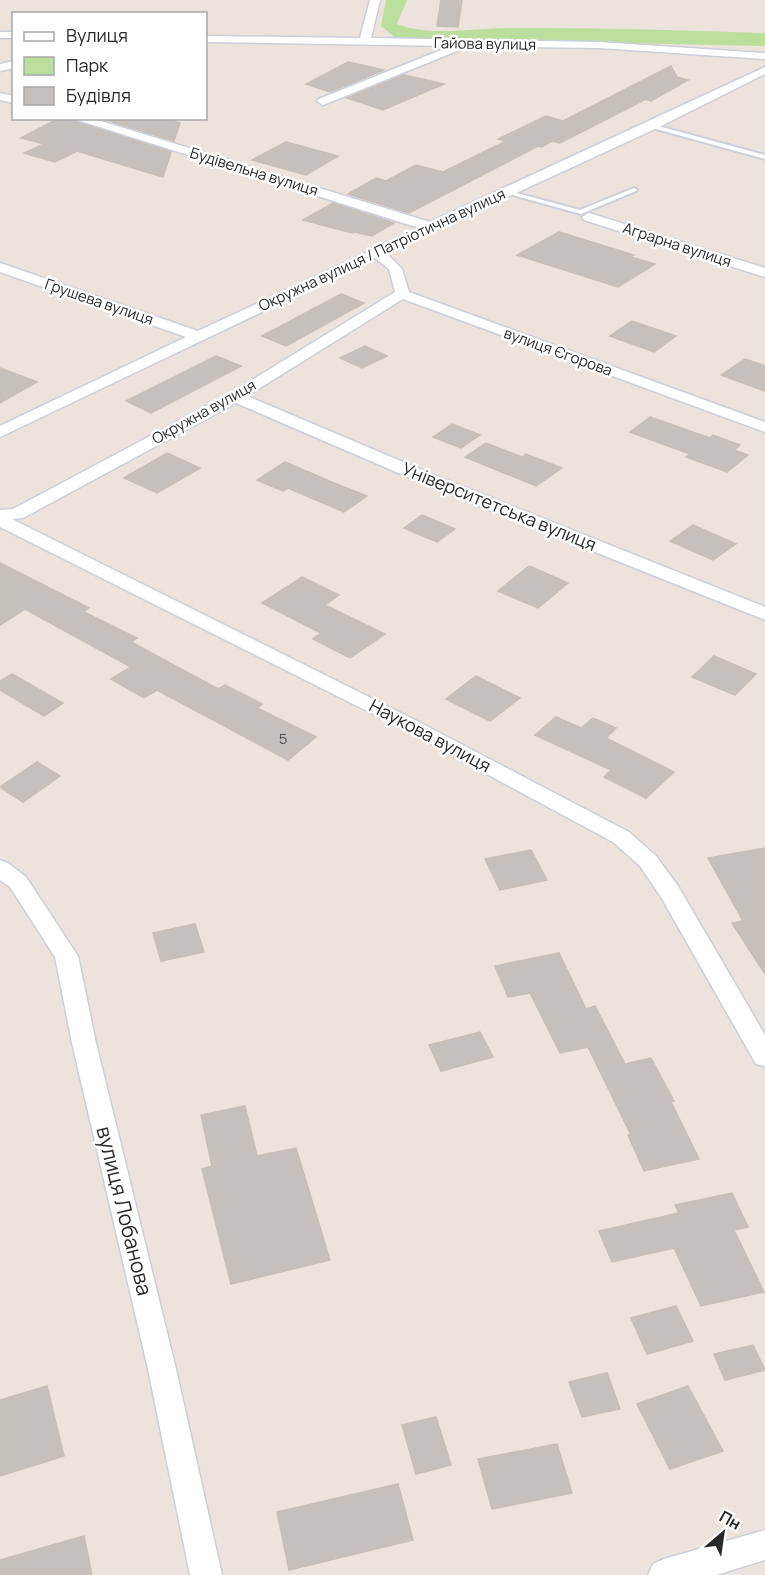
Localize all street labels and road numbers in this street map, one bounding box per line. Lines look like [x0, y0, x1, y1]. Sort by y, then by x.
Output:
street label: Гайова вулиця [434, 32, 536, 55]
street label: Будівельна вулиця [188, 142, 321, 201]
street label: Окружна вулиця / Патріотична вулиця [255, 183, 509, 316]
street label: Аграрна вулиця [620, 217, 734, 272]
street label: Грушева вулиця [42, 273, 156, 330]
street label: вулиця Єгорова [501, 322, 615, 381]
street label: Окружна вулиця [148, 374, 260, 449]
street label: Університетська вулиця [399, 456, 600, 556]
street label: Наукова вулиця [366, 693, 495, 777]
street label: вулиця Лобанова [90, 1123, 160, 1298]

